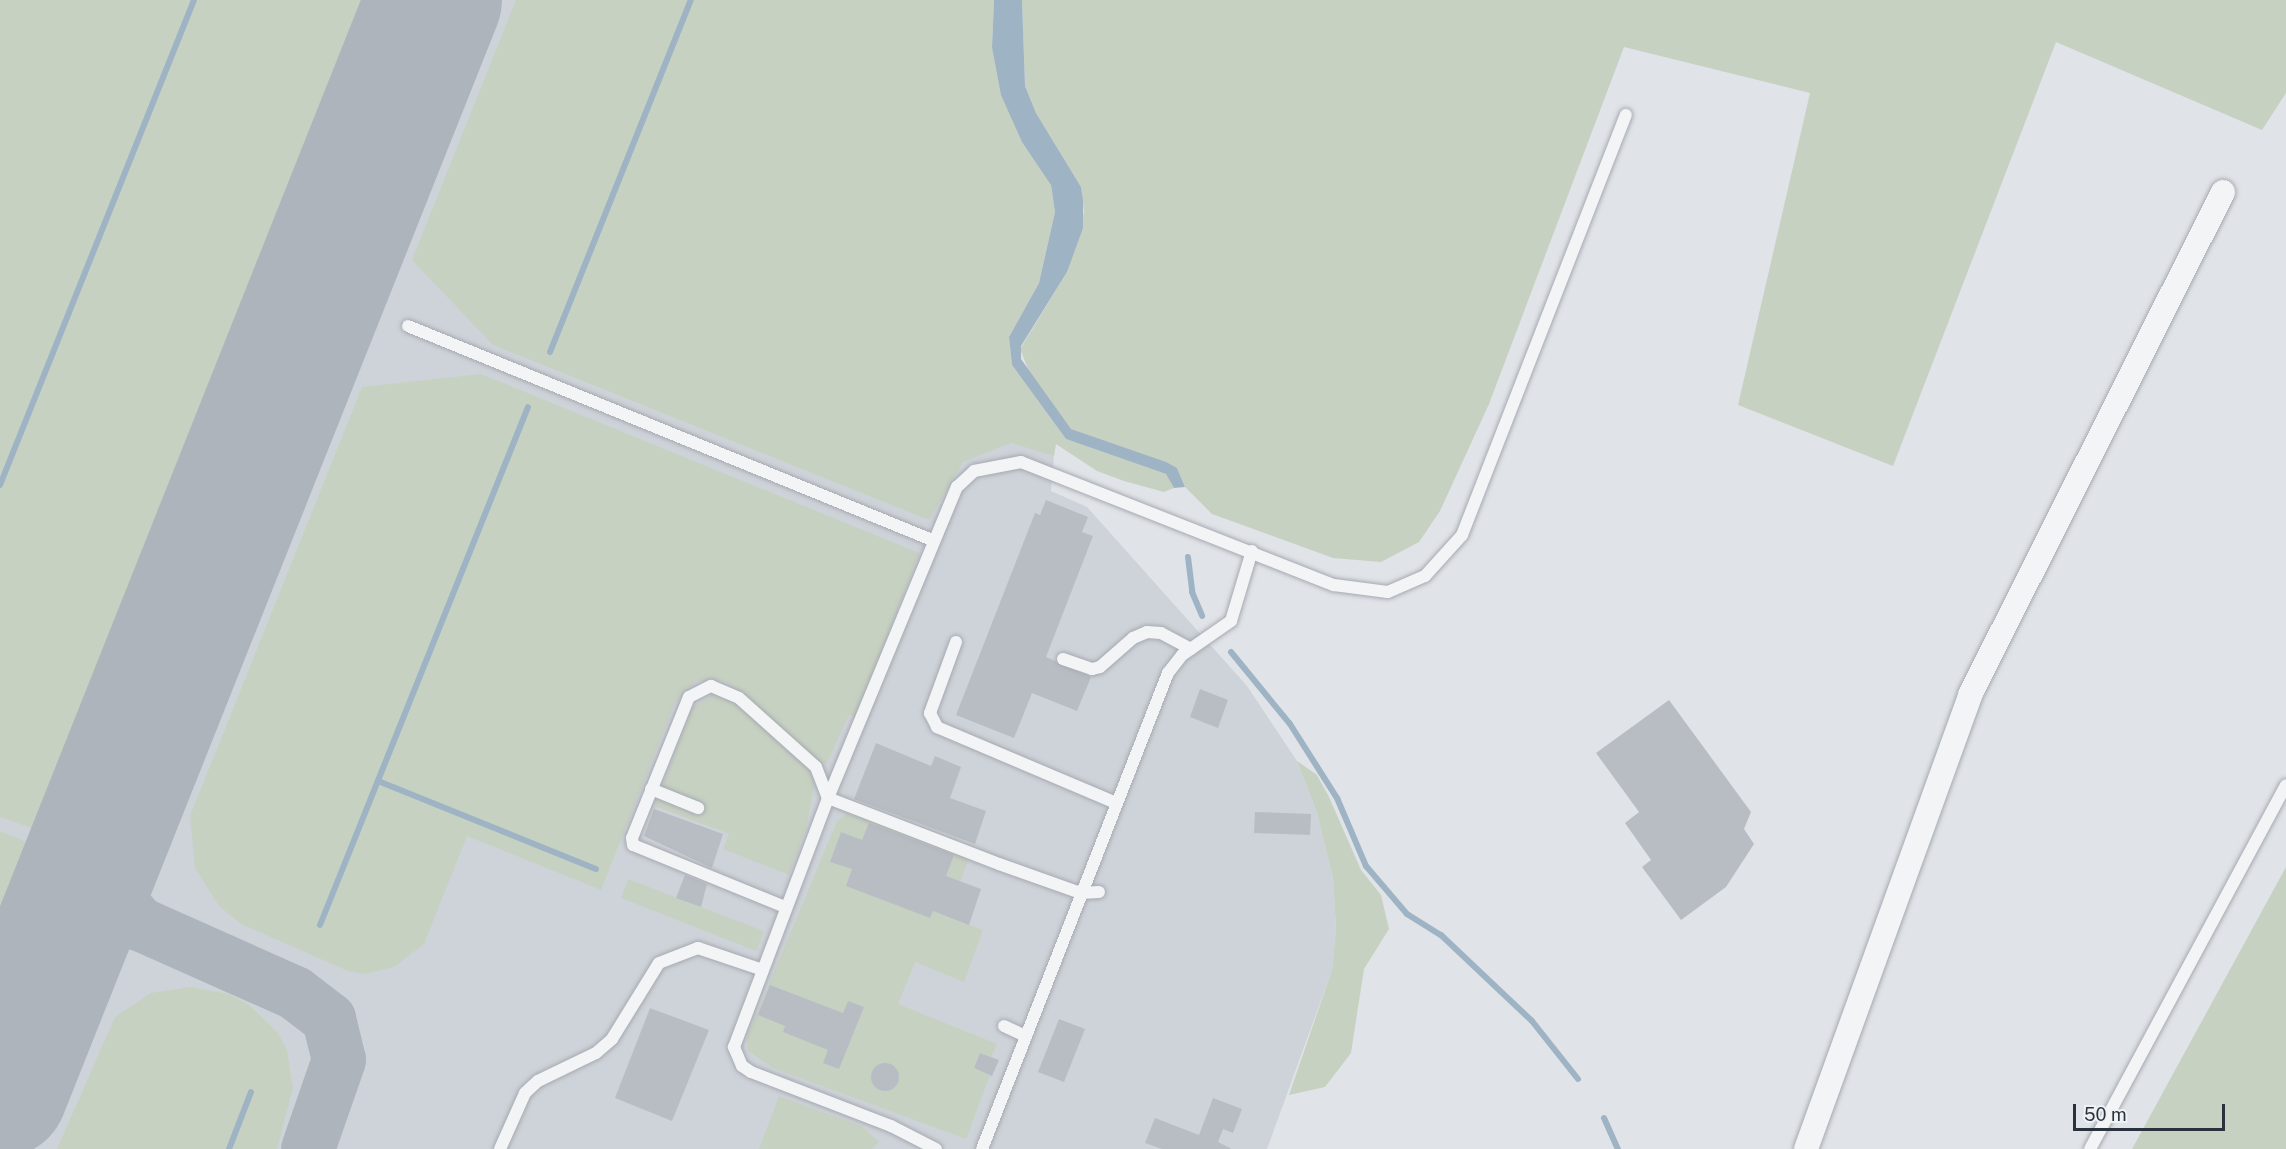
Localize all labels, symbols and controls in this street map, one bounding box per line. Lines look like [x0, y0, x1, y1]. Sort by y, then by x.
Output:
scale bar [2076, 1092, 2228, 1130]
text: 50 m [2084, 1104, 2127, 1125]

